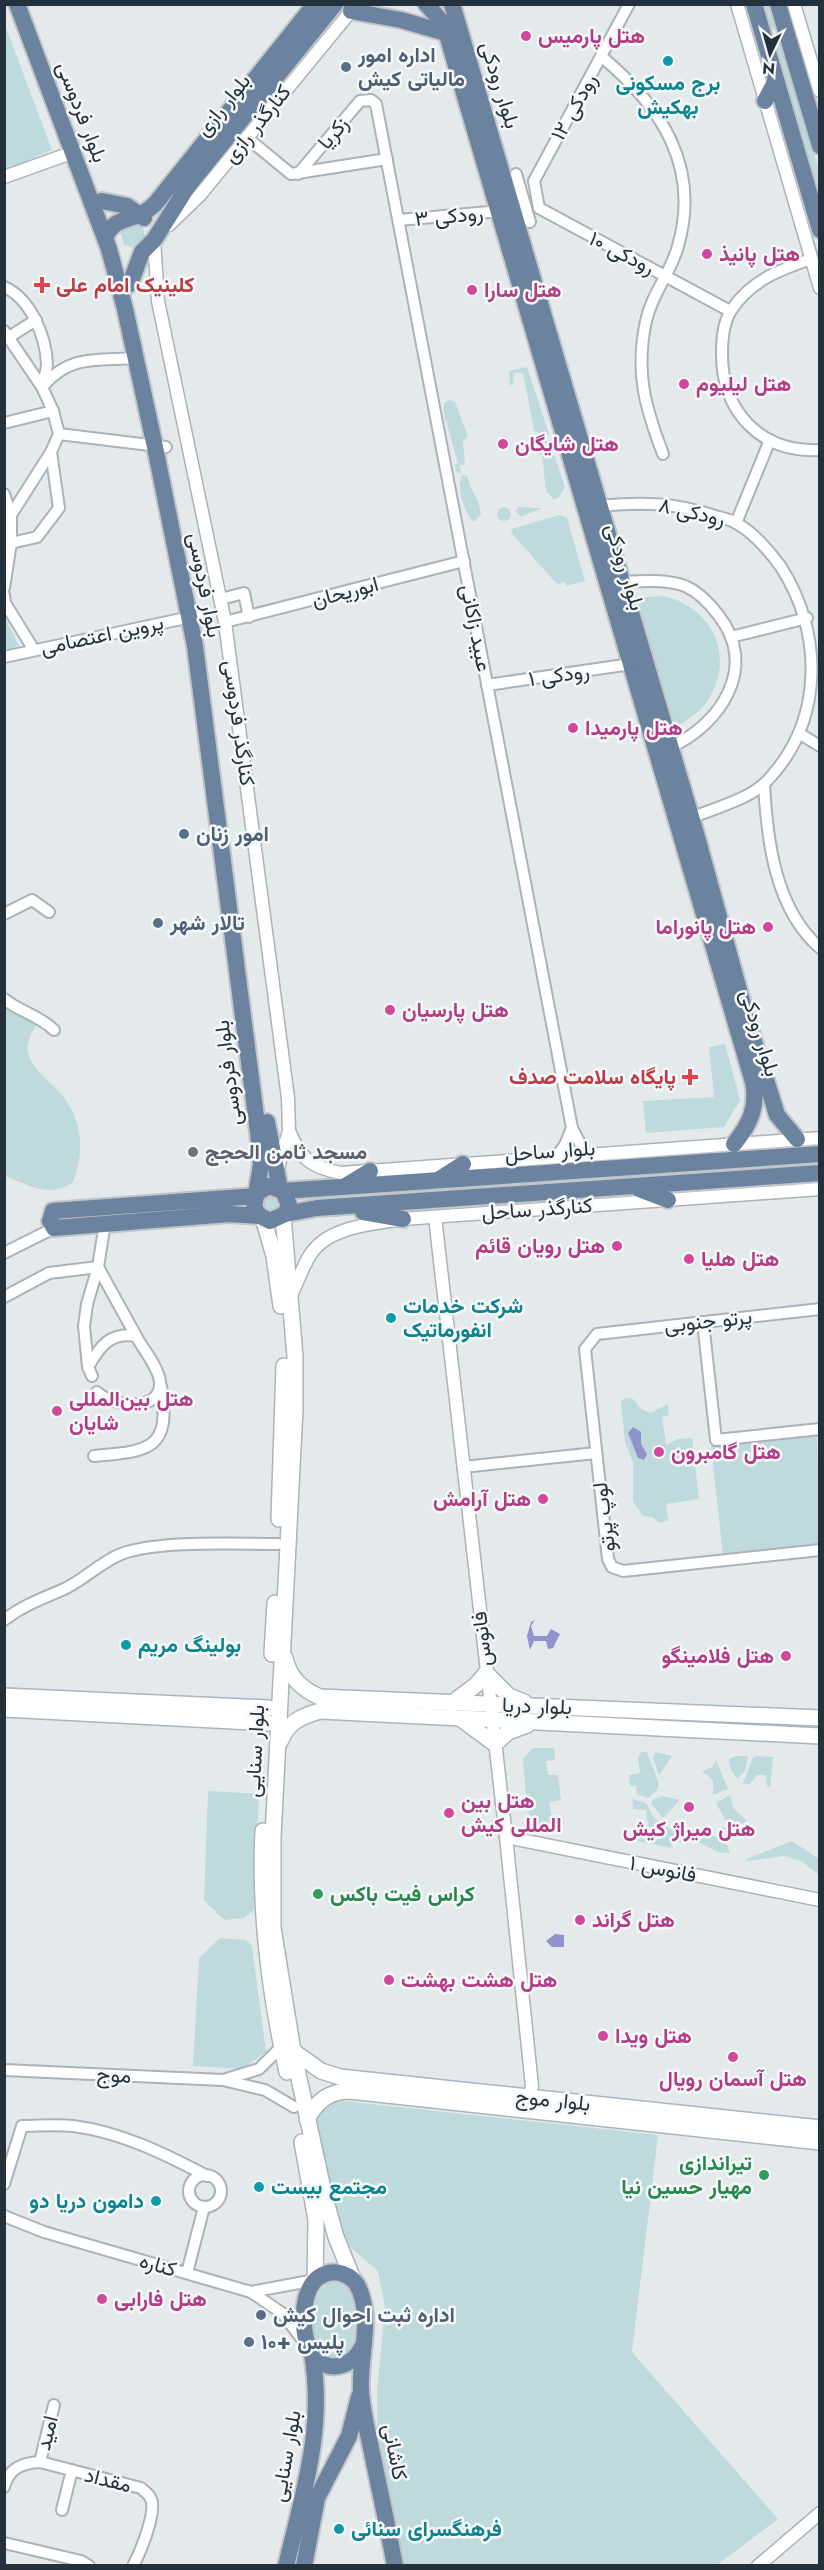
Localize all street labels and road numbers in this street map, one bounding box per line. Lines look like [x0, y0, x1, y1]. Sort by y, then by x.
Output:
street label: بلوار رودکی [473, 38, 527, 132]
street label: بلوار فردوسی [49, 57, 115, 167]
street label: بلوار رازی [188, 67, 258, 143]
street label: رودکی ۱۲ [543, 68, 605, 146]
street label: کنارگذر رازی [216, 78, 298, 170]
street label: زکریا [310, 110, 356, 156]
street label: رودکی ۳ [413, 198, 485, 234]
street label: رودکی ۱۰ [584, 224, 660, 282]
street label: رودکی ۸ [656, 490, 728, 534]
street label: بلوار رودکی [598, 520, 652, 614]
street label: بلوار فردوسی [180, 530, 230, 640]
street label: ابوریحان [308, 569, 382, 615]
street label: عبید زاکانی [453, 582, 499, 674]
street label: پروین اعتصامی [38, 607, 166, 663]
street label: رودکی ۱ [527, 656, 591, 694]
street label: کنارگذر فردوسی [215, 658, 263, 788]
street label: بلوار رودکی [733, 986, 787, 1080]
street label: بلوار فردوسی [207, 1018, 249, 1128]
street label: بلوار ساحل [504, 1133, 596, 1169]
street label: کنارگذر ساحل [480, 1190, 594, 1228]
street label: پرتو جنوبی [663, 1301, 753, 1341]
street label: لوپ پرتو [585, 1481, 623, 1553]
street label: فانوس [464, 1610, 500, 1668]
street label: بلوار دریا [502, 1690, 572, 1722]
street label: بلوار سنایی [238, 1704, 272, 1798]
street label: فانوس ۱ [627, 1848, 699, 1890]
street label: موج [96, 2059, 132, 2091]
street label: بلوار موج [514, 2081, 592, 2119]
street label: کناره [136, 2245, 180, 2285]
street label: بلوار سنایی [263, 2408, 309, 2504]
street label: امید [28, 2412, 66, 2454]
street label: کاشانی [375, 2421, 415, 2483]
street label: مقداد [81, 2460, 135, 2500]

